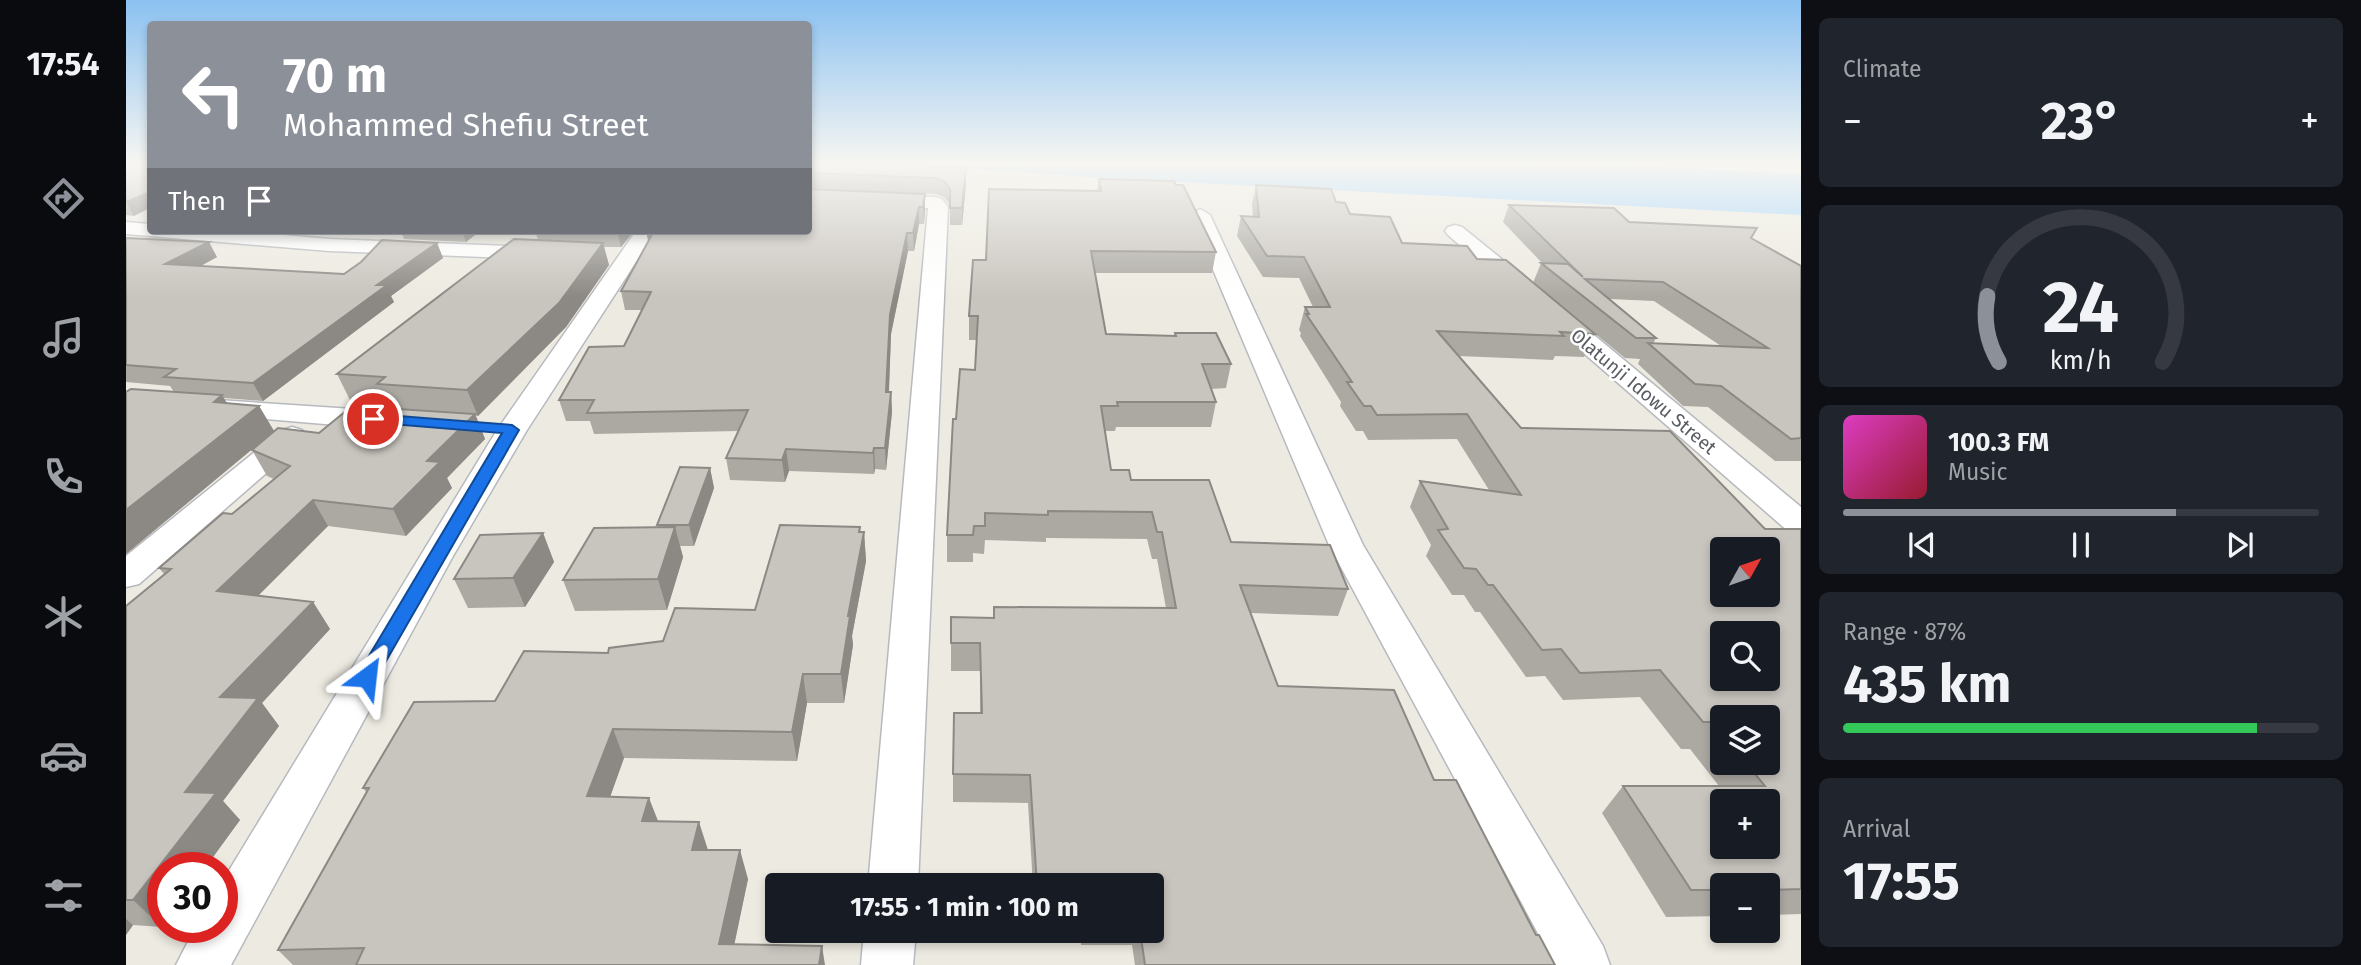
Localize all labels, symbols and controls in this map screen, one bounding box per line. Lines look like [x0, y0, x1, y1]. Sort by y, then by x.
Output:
text: 17:54 [27, 45, 100, 83]
text: 70 m [283, 46, 387, 105]
icon: left [168, 49, 259, 140]
text: Climate [1843, 55, 1922, 83]
text: 23° [2041, 90, 2121, 153]
text: − [1843, 98, 1862, 144]
text: + [2300, 98, 2319, 144]
text: Mohammed Shefiu Street [283, 106, 649, 144]
icon: directions [39, 174, 88, 223]
icon: arrive [240, 182, 278, 220]
text: Then [168, 186, 226, 217]
text: 24 [2043, 264, 2119, 351]
icon: music [39, 313, 88, 362]
street label: Olatunji Idowu Street [1566, 324, 1721, 459]
text: km/h [2050, 346, 2112, 376]
pin [343, 389, 403, 449]
icon: arrive [354, 400, 392, 438]
text: 100.3 FM [1948, 427, 2049, 458]
icon: phone [39, 452, 88, 501]
text: Music [1948, 458, 2008, 486]
icon: previous [1903, 526, 1941, 564]
icon: pause [2062, 526, 2100, 564]
icon: next [2221, 526, 2259, 564]
north arrow [1710, 537, 1780, 607]
map controls [1710, 537, 1780, 943]
icon: climate [39, 592, 88, 641]
text: Range · 87% [1843, 618, 1966, 646]
button: search [1710, 621, 1780, 691]
position arrow [330, 640, 404, 714]
text: 435 km [1843, 653, 2011, 716]
button: layers [1710, 705, 1780, 775]
icon: car [39, 731, 88, 780]
button: + [1710, 789, 1780, 859]
text: Arrival [1843, 815, 1910, 843]
text: 17:55 [1843, 850, 1960, 913]
speed limit sign: 30 [147, 852, 238, 943]
icon: filters [39, 871, 88, 920]
button: − [1710, 873, 1780, 943]
text: 17:55 · 1 min · 100 m [850, 892, 1079, 923]

